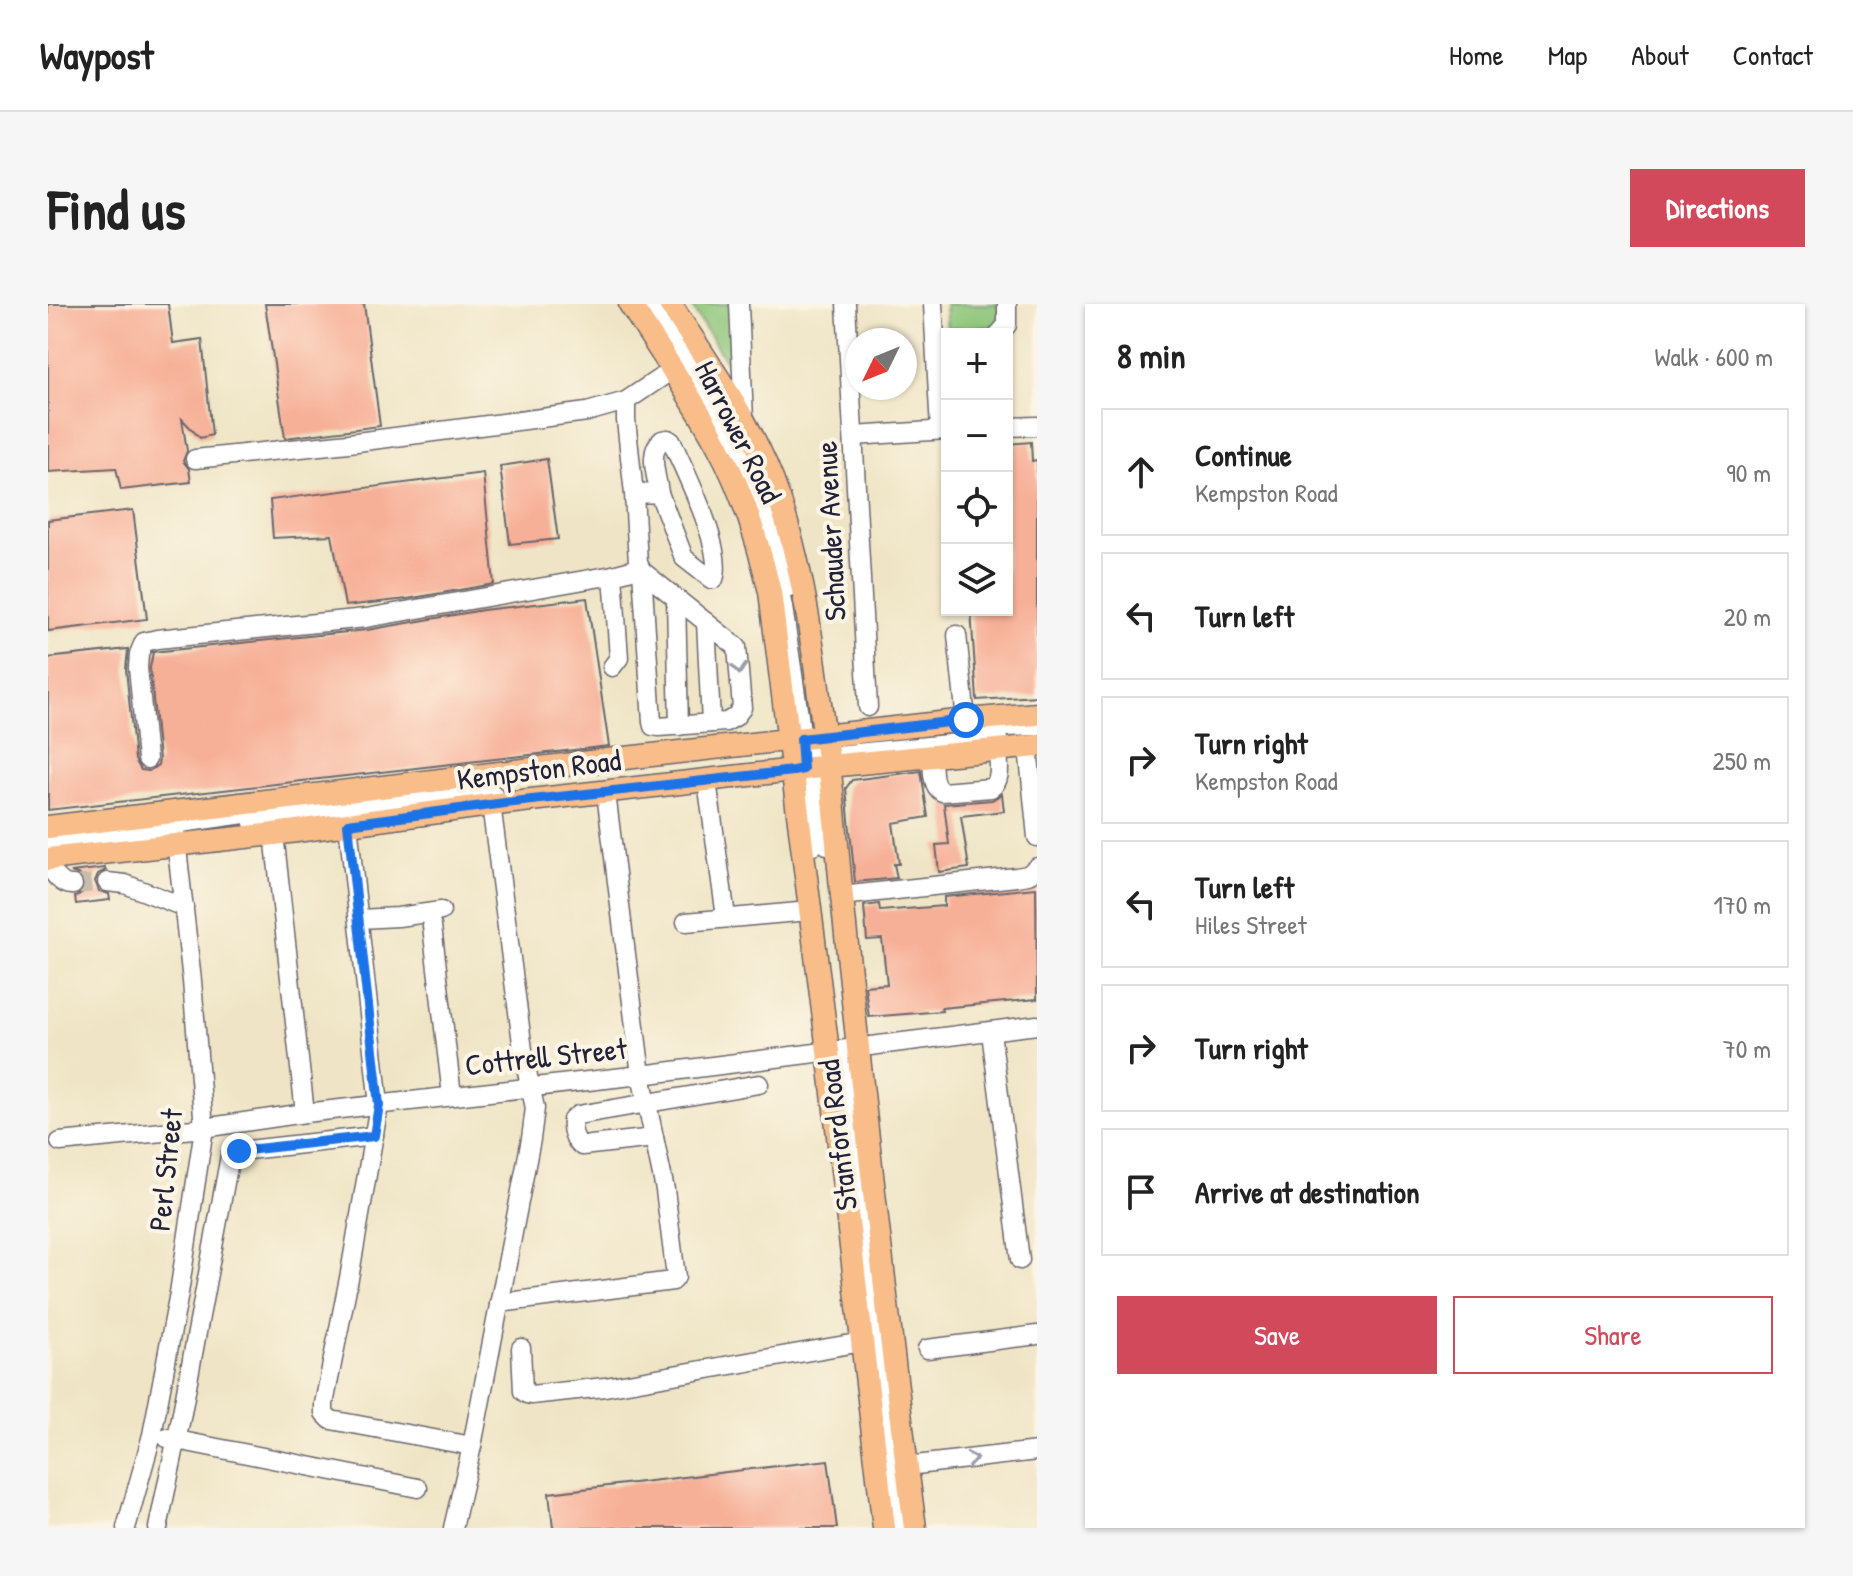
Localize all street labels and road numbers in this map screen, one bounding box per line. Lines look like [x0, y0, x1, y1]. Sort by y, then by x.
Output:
street label: Harrower Road [686, 354, 792, 510]
street label: Schauder Avenue [805, 440, 855, 622]
street label: Kempston Road [455, 739, 623, 799]
street label: Cottrell Street [463, 1028, 629, 1084]
street label: Stanford Road [808, 1057, 866, 1213]
street label: Perl Street [139, 1106, 191, 1233]

